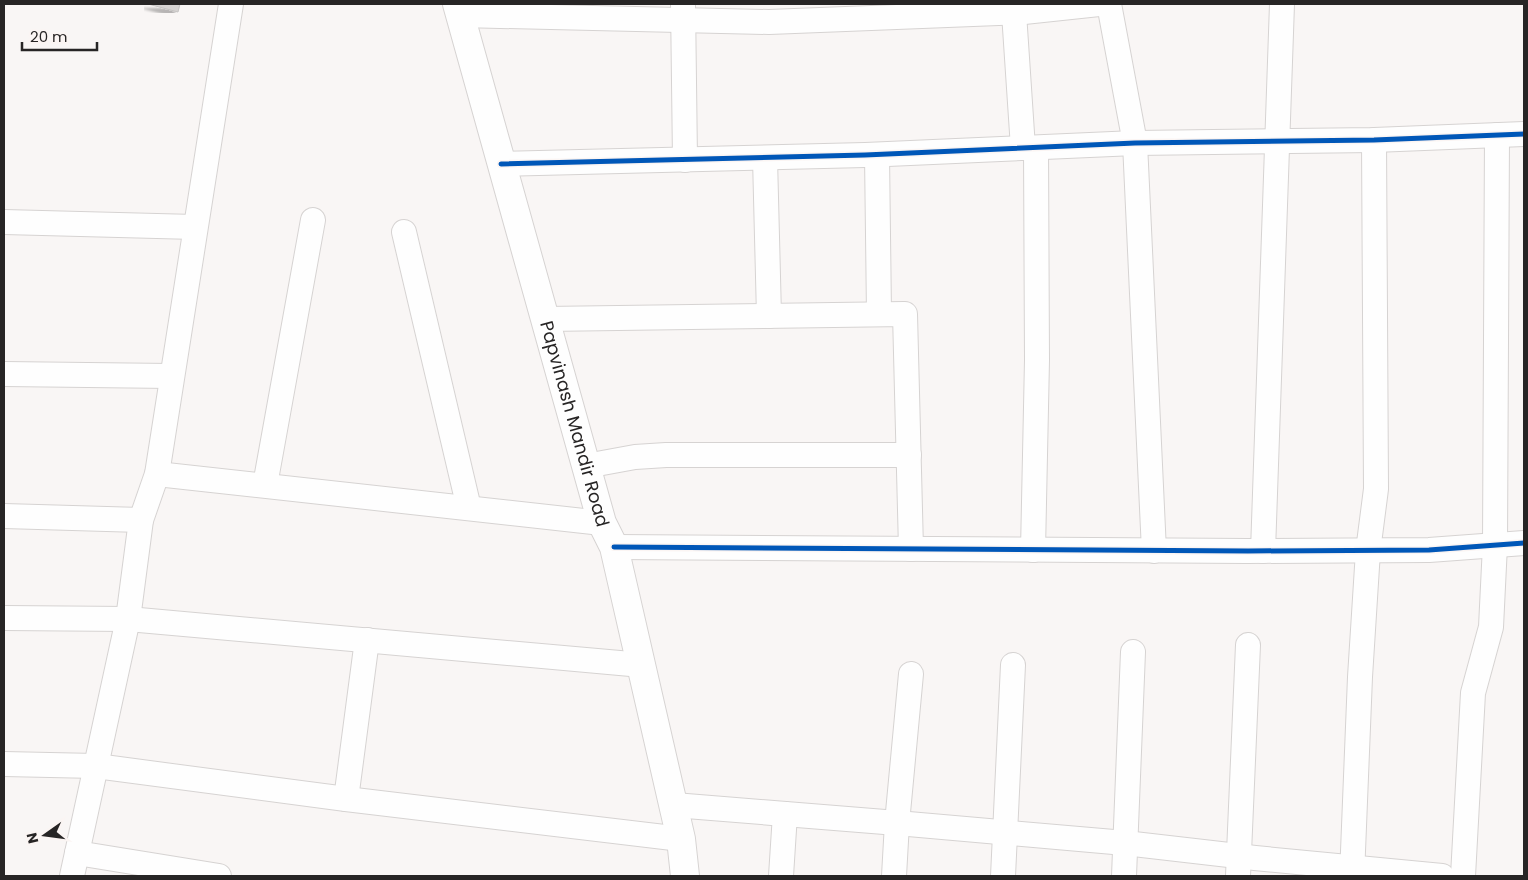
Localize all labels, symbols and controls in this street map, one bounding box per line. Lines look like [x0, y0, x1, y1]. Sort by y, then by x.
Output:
scale bar [22, 20, 98, 52]
text: 20 m [30, 26, 68, 47]
street label: Papvinash Mandir Road [534, 318, 615, 530]
north arrow [20, 810, 70, 860]
text: N [21, 831, 43, 846]

